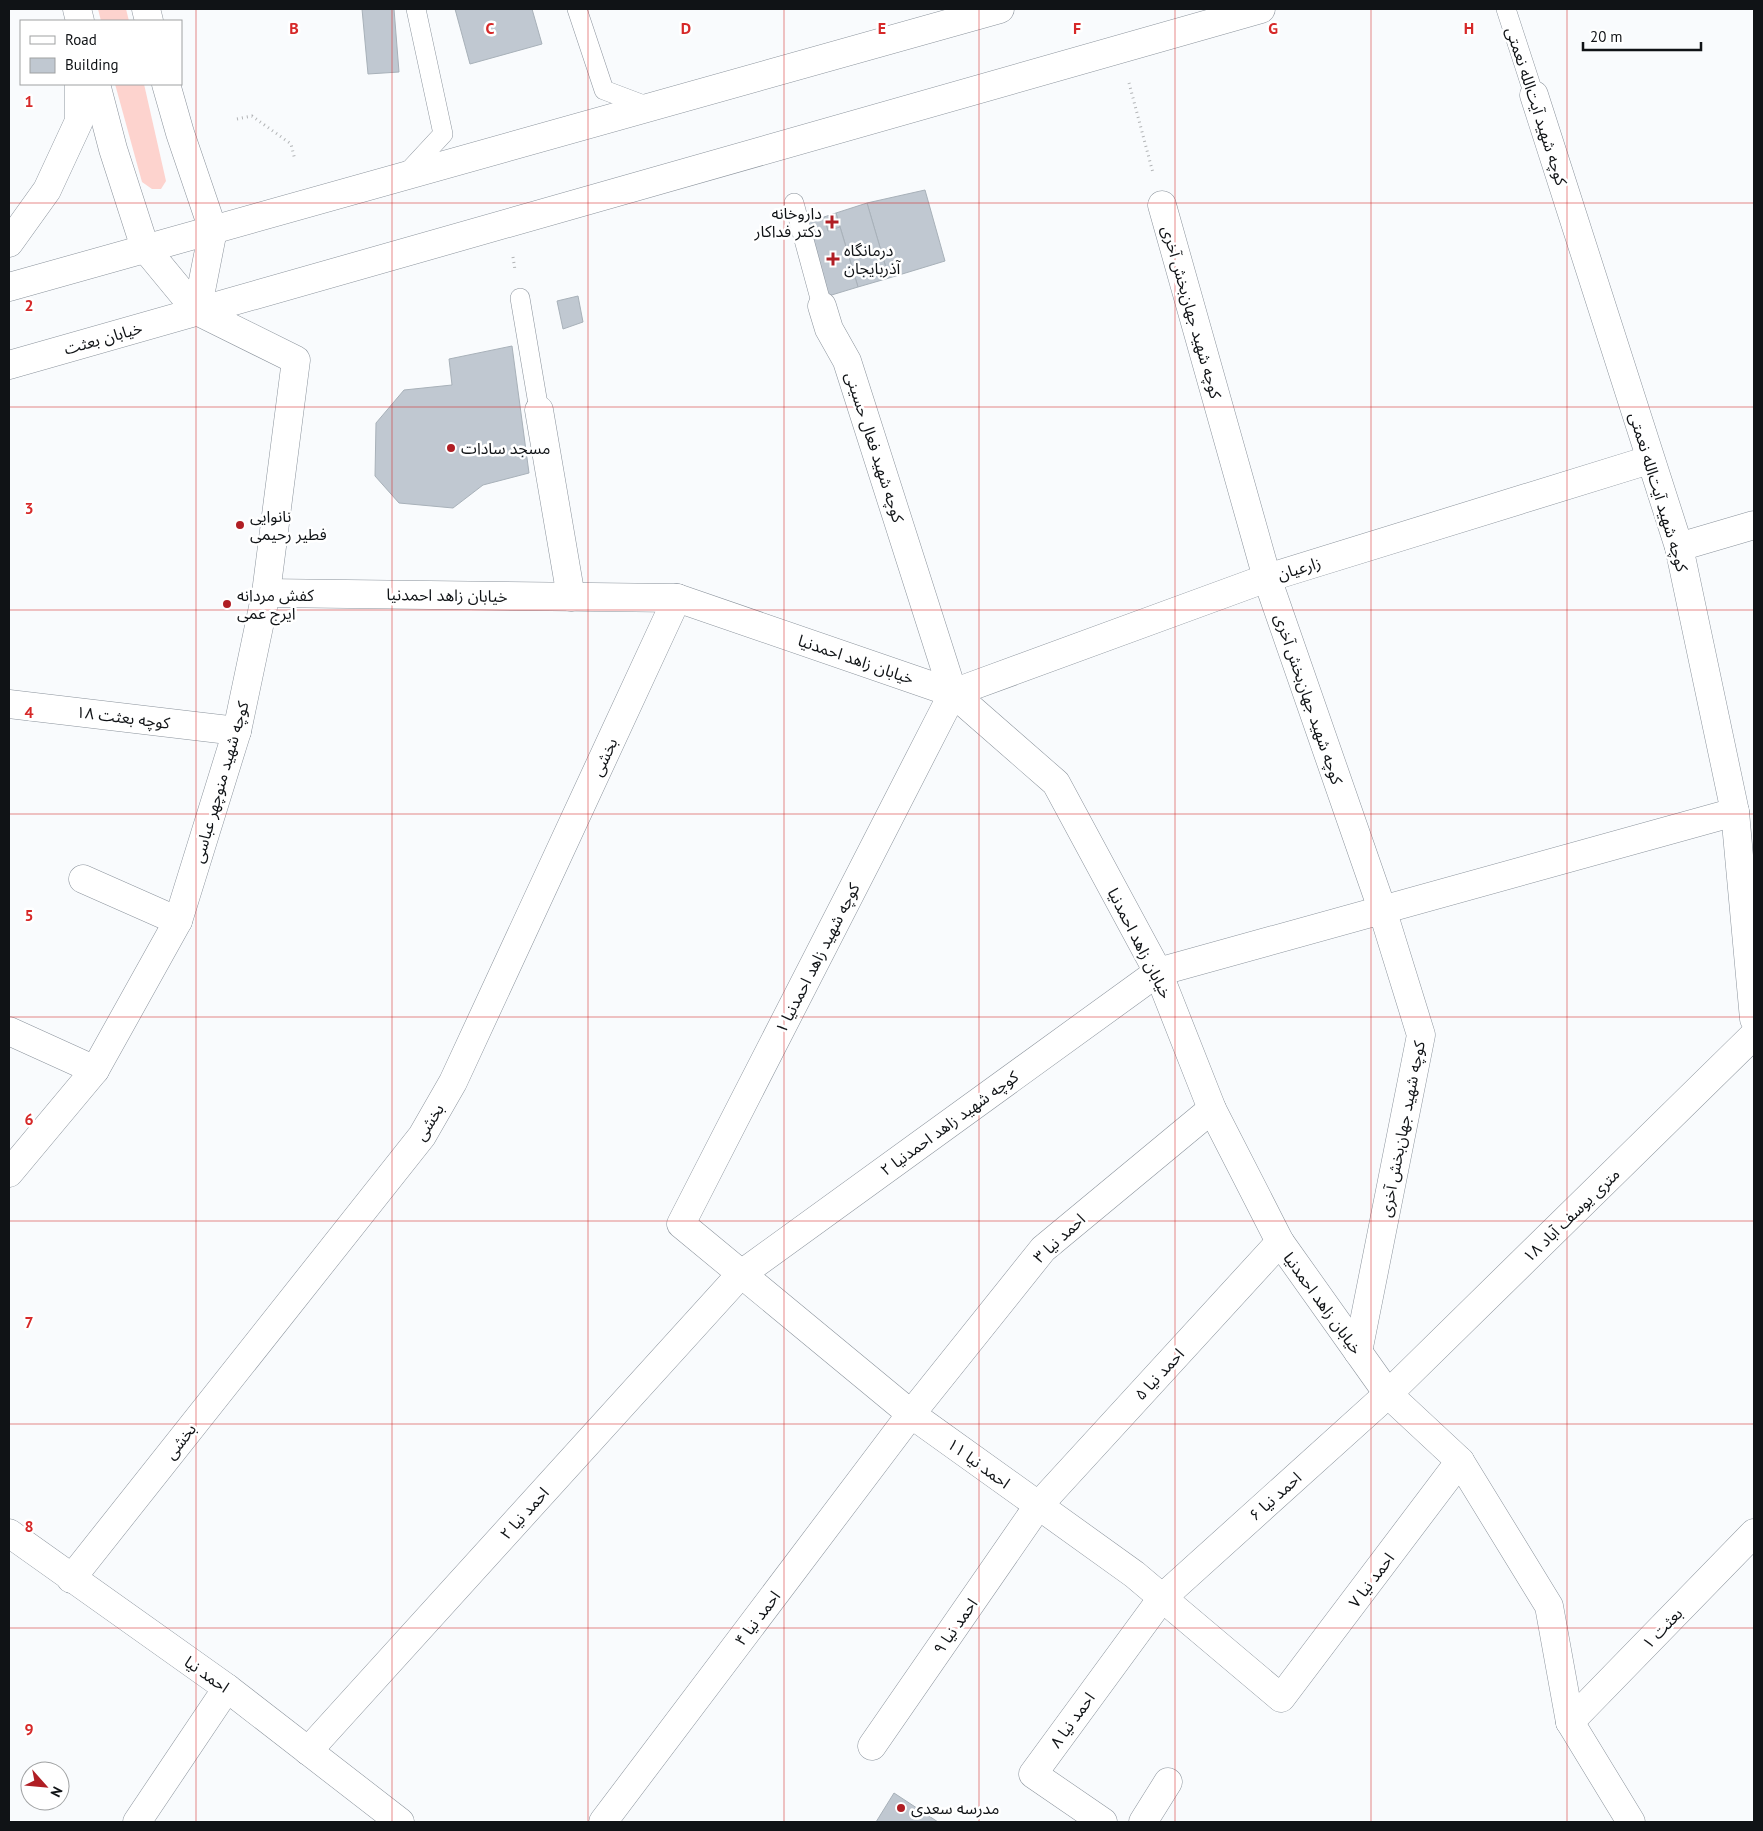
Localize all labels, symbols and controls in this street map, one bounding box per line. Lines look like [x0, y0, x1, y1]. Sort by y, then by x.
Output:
text: B [289, 18, 299, 38]
text: C [486, 18, 495, 38]
text: D [681, 18, 691, 38]
text: E [878, 18, 886, 38]
text: F [1073, 18, 1081, 38]
text: G [1268, 18, 1278, 38]
text: H [1464, 18, 1474, 38]
legend [20, 20, 182, 85]
scale bar [1583, 20, 1700, 52]
street label: کوچه شهید آیت‌الله نعمتی [1501, 24, 1572, 188]
text: 20 m [1590, 27, 1623, 46]
text: Road [65, 30, 97, 49]
text: Building [65, 55, 119, 74]
text: 1 [24, 91, 34, 111]
place label: داروخانه دکتر فداکار [754, 203, 822, 241]
marker: داروخانه دکتر فداکار [826, 216, 838, 228]
street label: کوچه شهید جهان‌بخش آخری [1157, 223, 1226, 401]
place label: درمانگاه آذربایجان [844, 240, 902, 278]
marker: درمانگاه آذربایجان [826, 252, 840, 266]
text: 2 [24, 295, 34, 315]
street label: خیابان بعثت [62, 317, 144, 359]
street label: کوچه شهید فعال حسینی [840, 369, 909, 525]
street label: کوچه شهید آیت‌الله نعمتی [1624, 410, 1693, 575]
place label: مسجد سادات [461, 438, 551, 458]
marker: مسجد سادات [445, 442, 457, 454]
text: 3 [24, 498, 34, 518]
place label: نانوایی فطیر رحیمی [250, 506, 327, 544]
marker: نانوایی فطیر رحیمی [234, 519, 246, 531]
street label: زارعیان [1275, 552, 1323, 584]
street label: خیابان زاهد احمدنیا [386, 584, 508, 606]
place label: کفش مردانه ایرج عمی [237, 585, 314, 626]
marker: کفش مردانه ایرج عمی [221, 598, 233, 610]
street label: کوچه شهید جهان‌بخش آخری [1269, 611, 1348, 788]
street label: خیابان زاهد احمدنیا [795, 630, 917, 688]
street label: کوچه شهید منوچهر عباسی [187, 699, 254, 865]
street label: کوچه بعثت ۱۸ [75, 701, 171, 734]
text: 4 [24, 702, 34, 722]
street label: بخشی [587, 735, 621, 779]
street label: کوچه شهید زاهد احمدنیا ۱ [770, 879, 865, 1037]
street label: خیابان زاهد احمدنیا [1104, 884, 1176, 1002]
text: 5 [24, 905, 34, 925]
street label: کوچه شهید جهان‌بخش آخری [1375, 1039, 1430, 1219]
street label: کوچه شهید زاهد احمدنیا ۲ [876, 1066, 1023, 1181]
street label: بخشی [410, 1100, 448, 1144]
text: 6 [24, 1109, 34, 1129]
street label: ۱۸ متری یوسف آباد [1518, 1164, 1624, 1266]
street label: احمد نیا ۳ [1029, 1209, 1089, 1267]
street label: خیابان زاهد احمدنیا [1279, 1248, 1367, 1358]
text: 7 [24, 1312, 34, 1332]
street label: احمد نیا ۵ [1130, 1344, 1188, 1404]
street label: بخشی [160, 1419, 200, 1463]
street label: احمد نیا ۱۱ [944, 1434, 1014, 1492]
street label: احمد نیا ۶ [1245, 1467, 1305, 1525]
street label: احمد نیا ۲ [495, 1483, 553, 1543]
text: 8 [24, 1516, 34, 1536]
street label: احمد نیا ۷ [1344, 1549, 1398, 1611]
street label: احمد نیا ۴ [730, 1587, 784, 1649]
street label: احمد نیا ۹ [929, 1594, 981, 1658]
street label: بعثت ۱ [1638, 1603, 1686, 1653]
street label: احمد نیا [181, 1651, 233, 1697]
street label: احمد نیا ۸ [1045, 1688, 1099, 1752]
text: 9 [24, 1719, 34, 1739]
north arrow [20, 1761, 70, 1811]
text: N [46, 1784, 67, 1800]
place label: مدرسه سعدی [911, 1798, 999, 1818]
marker: مدرسه سعدی [895, 1802, 907, 1814]

